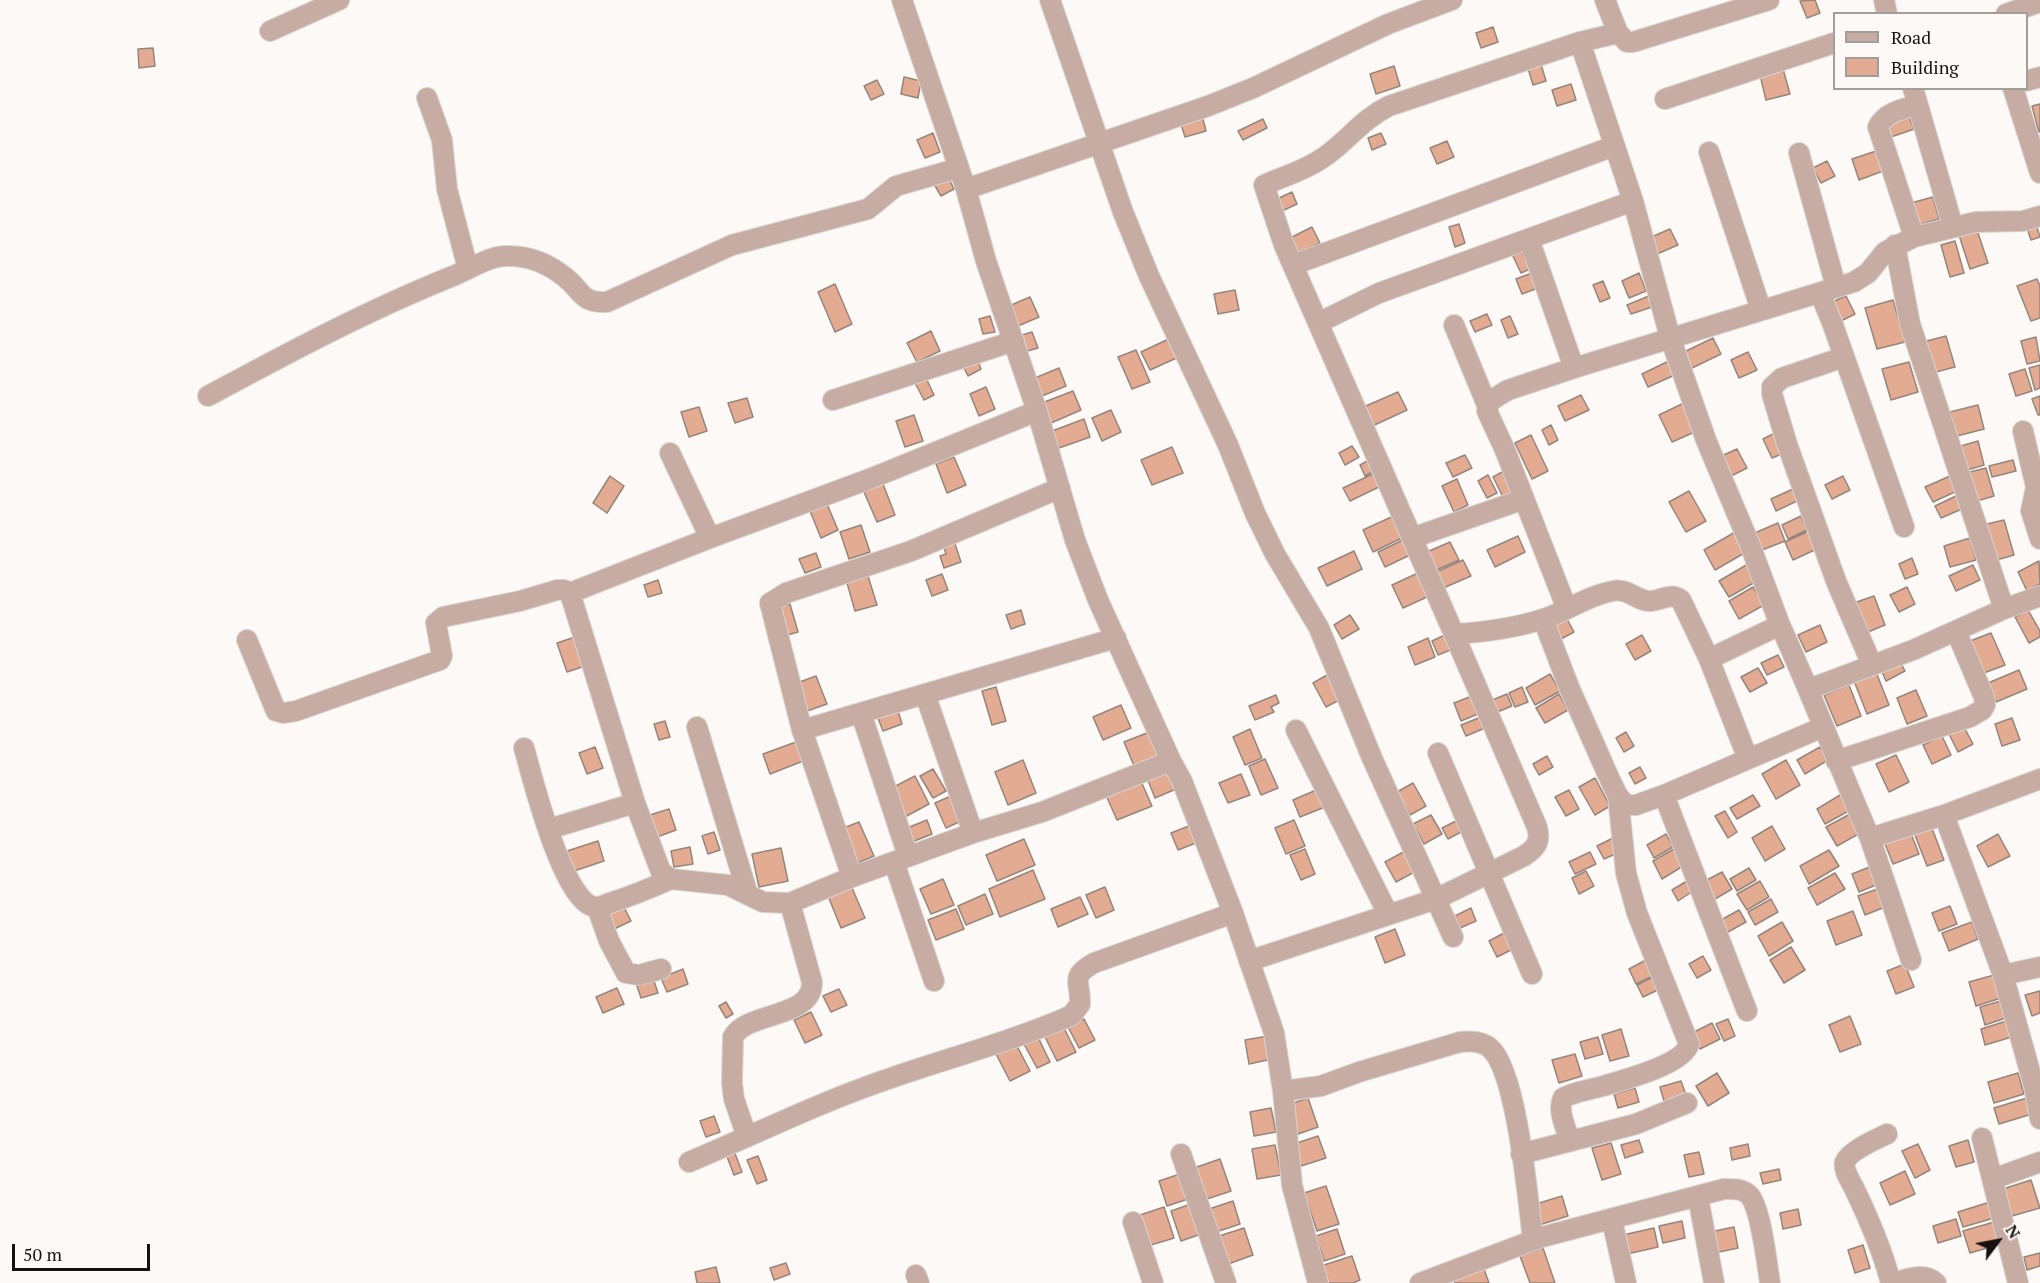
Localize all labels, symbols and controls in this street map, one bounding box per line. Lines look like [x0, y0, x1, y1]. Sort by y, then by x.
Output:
legend [1833, 12, 2028, 90]
text: Road [1891, 25, 1931, 49]
text: Building [1891, 55, 1959, 79]
north arrow [1968, 1211, 2028, 1271]
text: N [2001, 1220, 2026, 1242]
scale bar [15, 1232, 153, 1270]
text: 50 m [23, 1242, 62, 1266]

